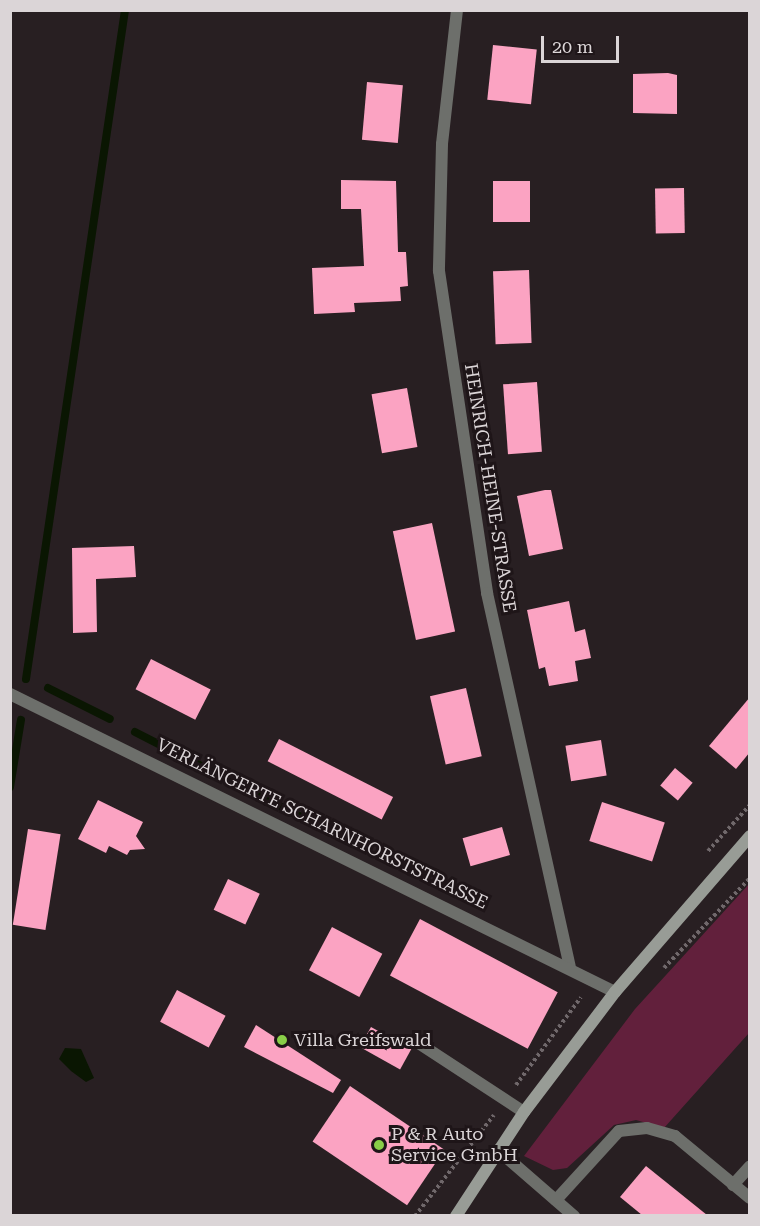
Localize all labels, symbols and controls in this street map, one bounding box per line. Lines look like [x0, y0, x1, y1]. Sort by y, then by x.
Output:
scale bar [544, 24, 622, 62]
text: 20 m [552, 36, 593, 57]
street label: HEINRICH-HEINE-STRASSE [460, 362, 520, 614]
street label: VERLÄNGERTE SCHARNHORSTSTRASSE [153, 734, 491, 914]
place label: Villa Greifswald [294, 1029, 431, 1051]
marker: Villa Greifswald [275, 1033, 289, 1047]
place label: P & R Auto Service GmbH [391, 1124, 518, 1166]
marker: P & R Auto Service GmbH [372, 1138, 386, 1152]

